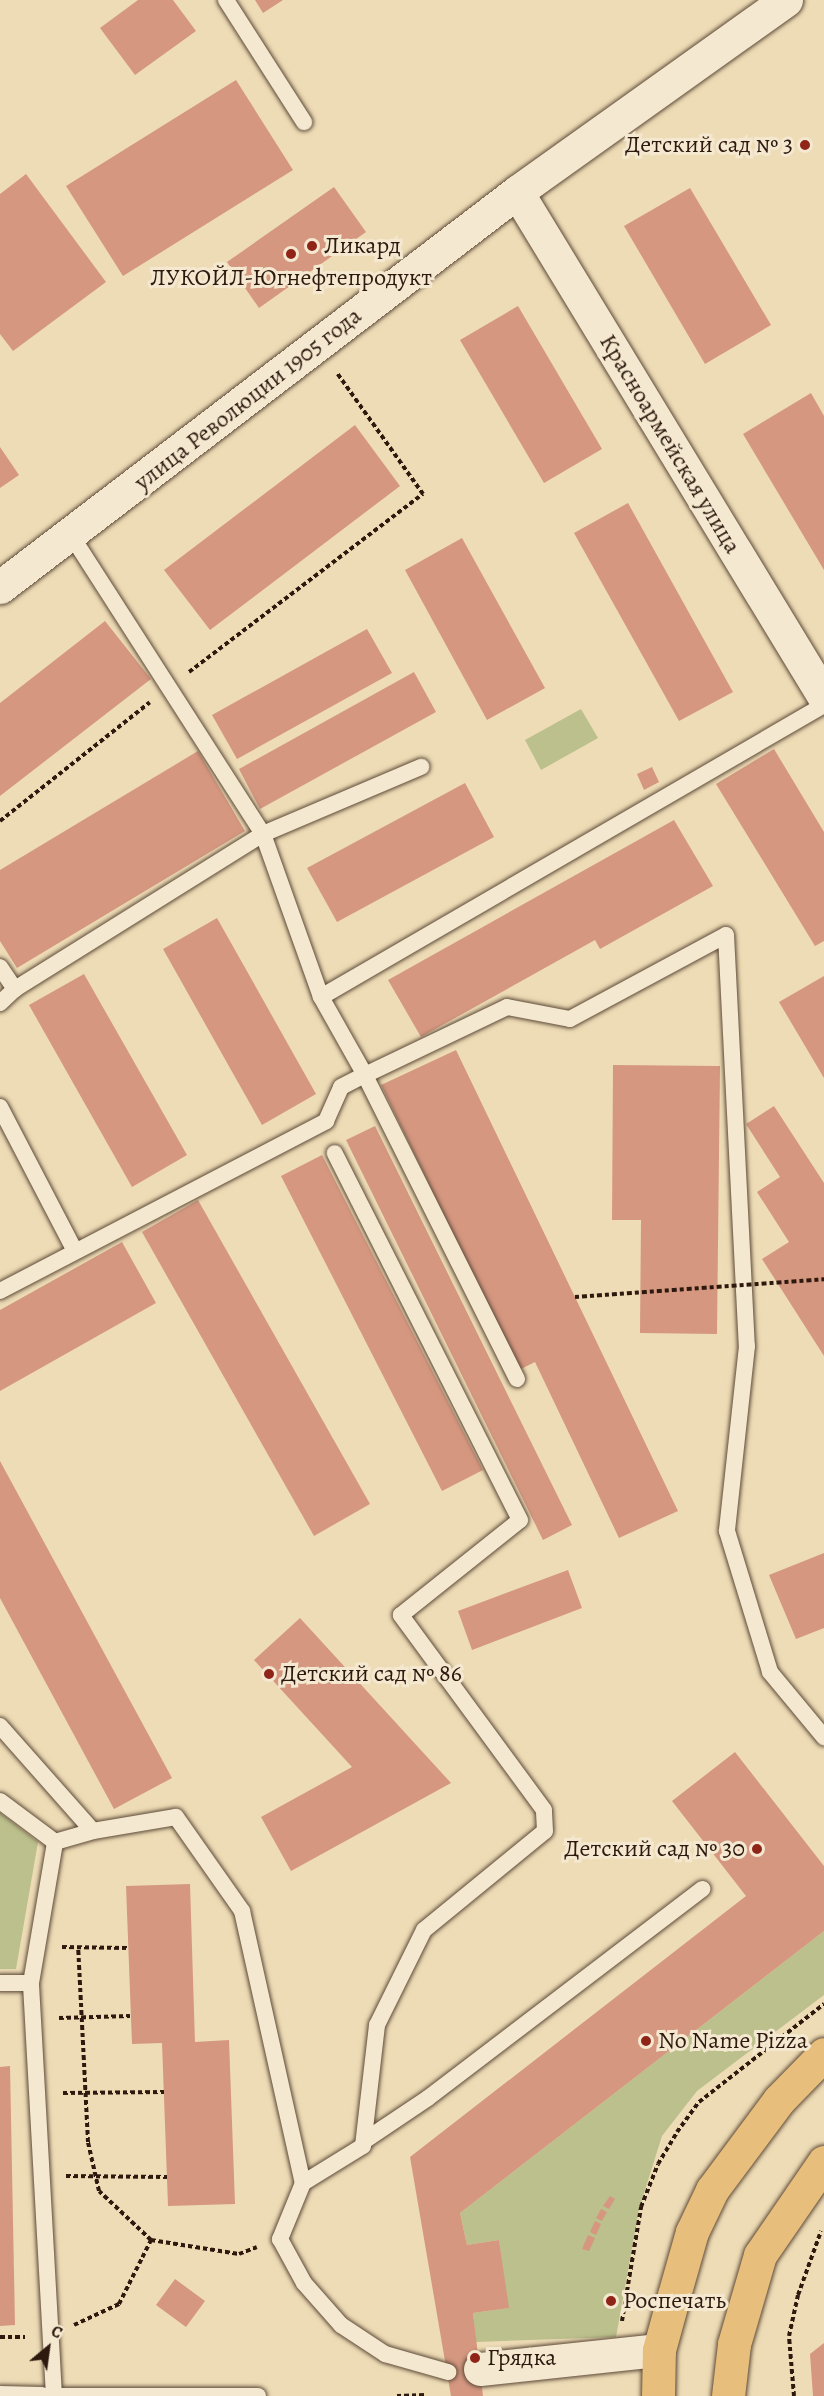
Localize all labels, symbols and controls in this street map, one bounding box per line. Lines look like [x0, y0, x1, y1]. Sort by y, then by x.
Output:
place label: Детский сад № 3 [625, 131, 793, 159]
marker: Детский сад № 3 [798, 138, 812, 152]
place label: Ликард [324, 232, 401, 260]
marker: Ликард [305, 239, 319, 253]
marker: ЛУКОЙЛ-Югнефтепродукт [284, 247, 298, 261]
place label: ЛУКОЙЛ-Югнефтепродукт [150, 264, 432, 292]
street label: улица Революции 1905 года [129, 301, 367, 497]
street label: Красноармейская улица [593, 329, 747, 559]
place label: Детский сад № 86 [281, 1660, 462, 1688]
marker: Детский сад № 86 [262, 1667, 276, 1681]
place label: Детский сад № 30 [564, 1835, 745, 1863]
marker: Детский сад № 30 [750, 1842, 764, 1856]
place label: No Name Pizza [658, 2027, 808, 2055]
marker: No Name Pizza [639, 2034, 653, 2048]
place label: Роспечать [623, 2287, 726, 2315]
marker: Роспечать [604, 2294, 618, 2308]
north arrow [18, 2318, 78, 2378]
text: С [47, 2320, 66, 2344]
place label: Грядка [487, 2344, 556, 2372]
marker: Грядка [468, 2351, 482, 2365]

